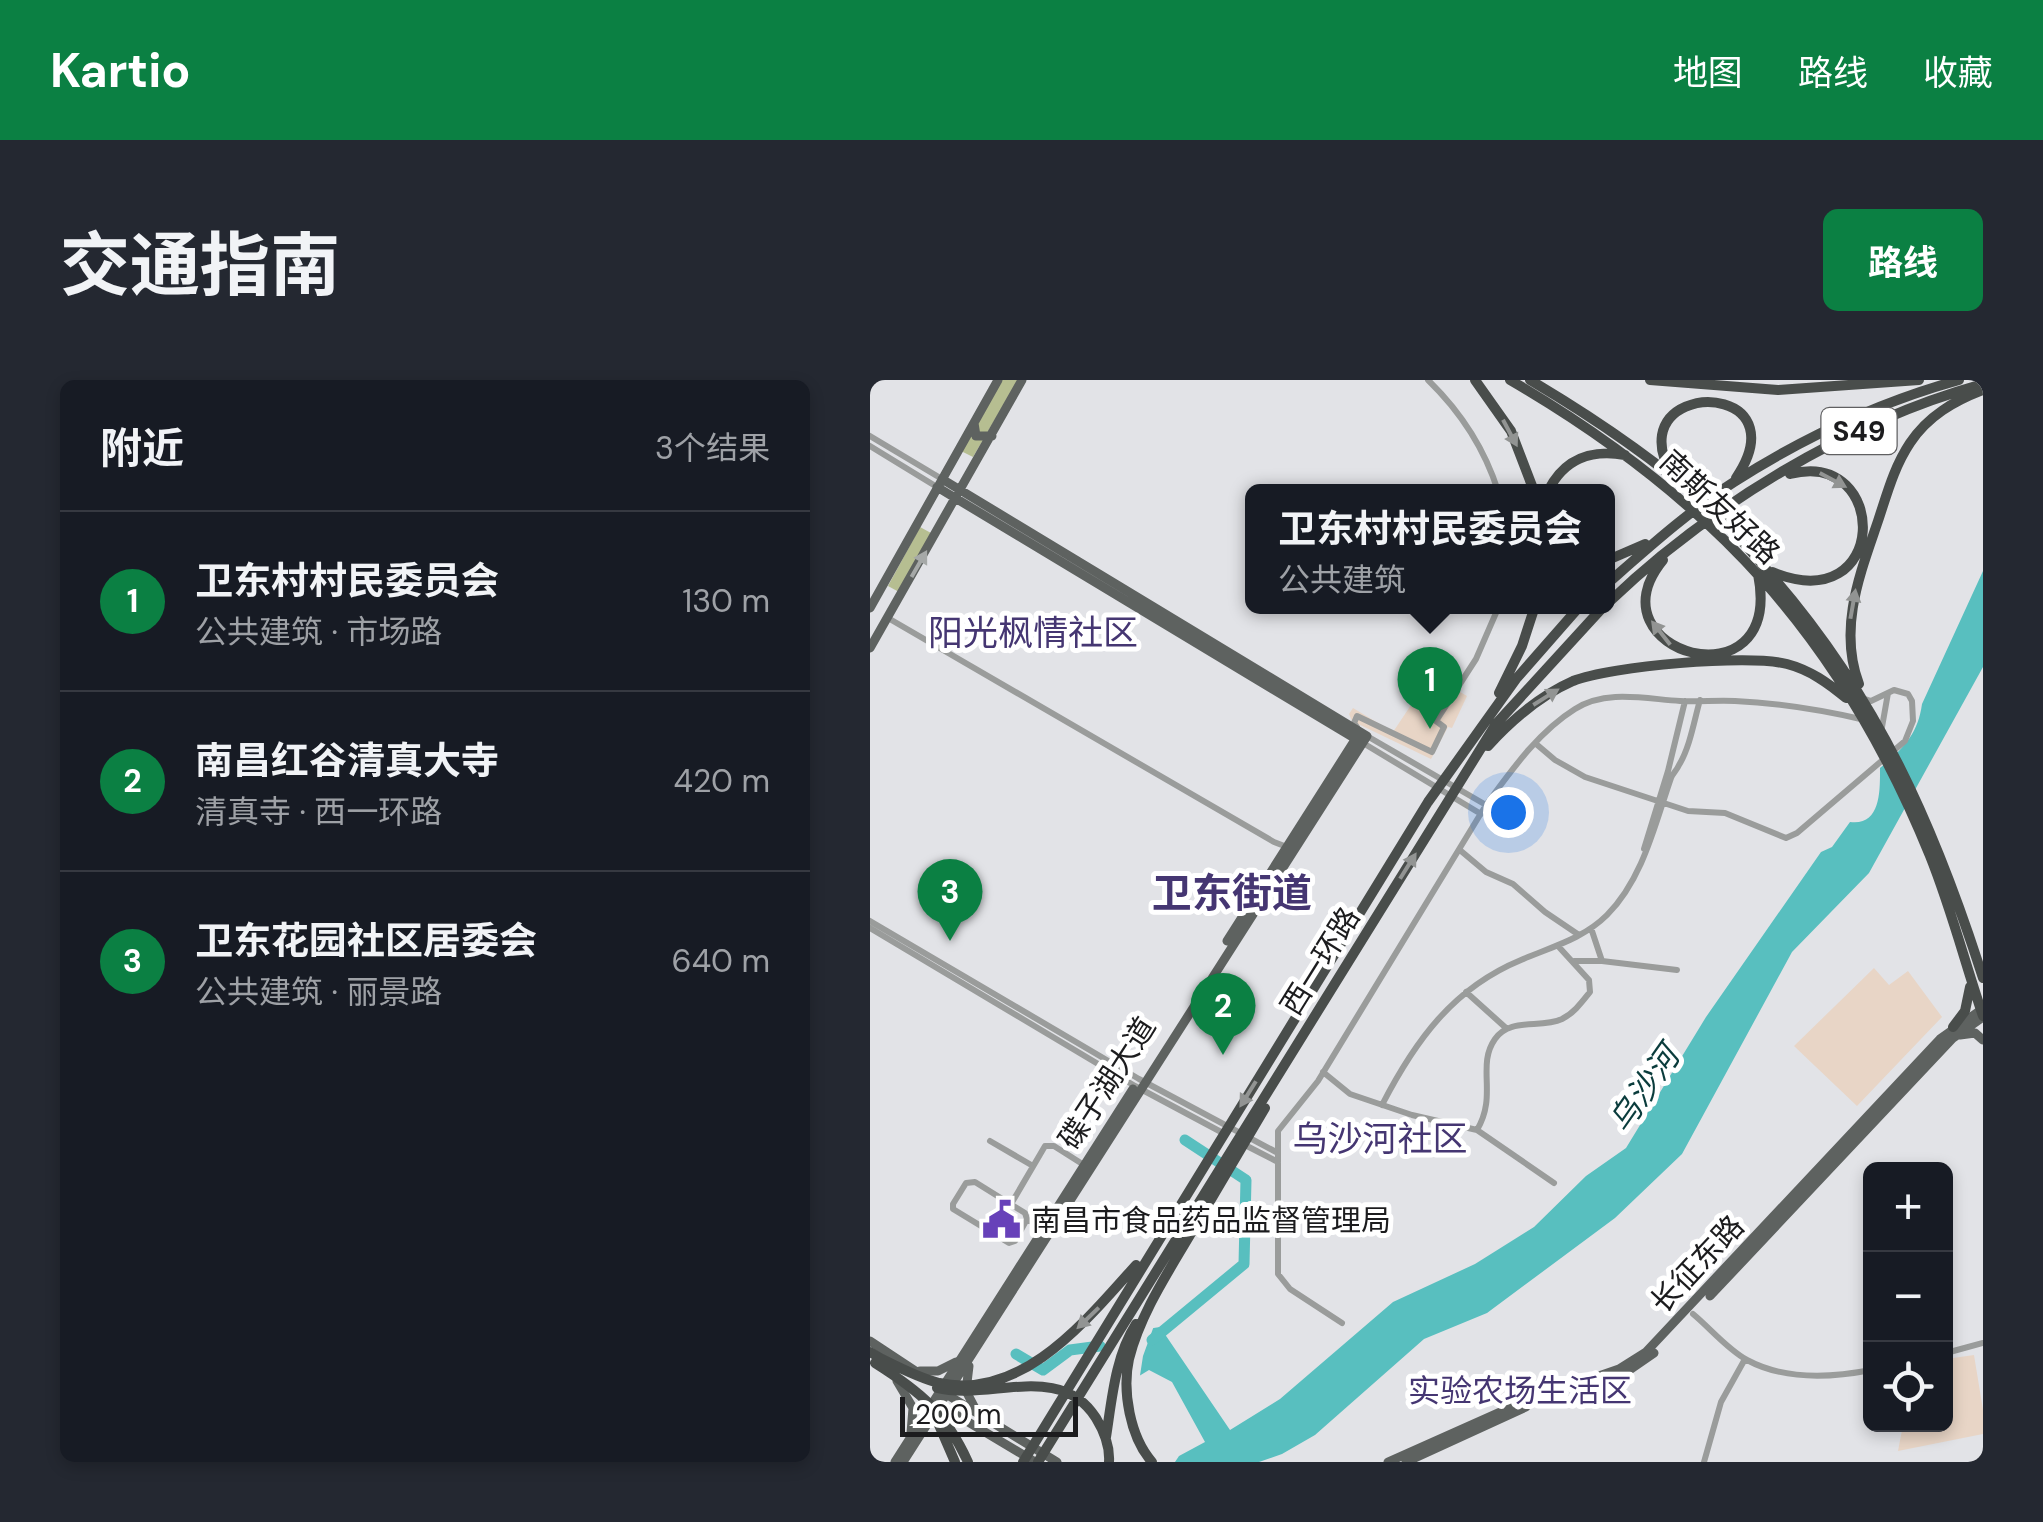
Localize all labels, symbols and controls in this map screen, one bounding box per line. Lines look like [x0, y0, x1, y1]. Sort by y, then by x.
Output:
text: Kartio [50, 39, 191, 102]
text: 地图 [1673, 50, 1743, 96]
text: 路线 [1798, 50, 1868, 96]
text: 收藏 [1923, 50, 1993, 96]
button: 路线 [1823, 209, 1983, 311]
text: 交通指南 [60, 221, 340, 312]
road number: S49 [1822, 408, 1896, 454]
one-way arrow [1502, 418, 1519, 447]
text: 附近 [100, 421, 184, 476]
text: 3个结果 [655, 427, 770, 469]
street label: 南斯友好路 [1652, 442, 1788, 572]
one-way arrow [1819, 471, 1848, 488]
popup [1245, 484, 1615, 614]
text: 卫东村村民委员会 [1278, 504, 1582, 554]
one-way arrow [910, 550, 927, 578]
text: 卫东村村民委员会 [195, 556, 499, 606]
text: 公共建筑 [1278, 559, 1406, 601]
text: 1 [127, 580, 138, 622]
text: 130 m [682, 580, 770, 622]
one-way arrow [1846, 588, 1861, 619]
district label: 阳光枫情社区 [928, 610, 1138, 656]
text: 公共建筑 · 市场路 [195, 611, 442, 653]
one-way arrow [1651, 620, 1672, 646]
pin: 1 [1398, 646, 1462, 729]
one-way arrow [1533, 688, 1560, 707]
text: 南昌红谷清真大寺 [195, 736, 499, 786]
text: 2 [123, 760, 142, 802]
text: 420 m [674, 760, 770, 802]
your location [1483, 787, 1534, 838]
text: 清真寺 · 西一环路 [195, 791, 442, 833]
one-way arrow [1399, 852, 1416, 880]
pin: 3 [918, 858, 982, 941]
district label: 卫东街道 [1152, 867, 1312, 919]
street label: 西一环路 [1272, 900, 1368, 1022]
text: 卫东花园社区居委会 [195, 916, 537, 966]
text: 3 [123, 940, 142, 982]
text: 640 m [672, 940, 770, 982]
text: 公共建筑 · 丽景路 [195, 971, 442, 1013]
pin: 2 [1190, 972, 1256, 1055]
street label: 碟子湖大道 [1050, 1009, 1164, 1157]
water label: 乌沙河 [1599, 1033, 1692, 1140]
one-way arrow [1240, 1080, 1258, 1108]
district label: 乌沙河社区 [1292, 1116, 1468, 1162]
map controls [1863, 1162, 1953, 1432]
button: + [1863, 1162, 1953, 1252]
public building icon: 南昌市食品药品监督管理局 [980, 1199, 1022, 1241]
place label: 南昌市食品药品监督管理局 [1031, 1201, 1391, 1240]
street label: 长征东路 [1642, 1207, 1752, 1321]
button: − [1863, 1252, 1953, 1342]
one-way arrow [1077, 1306, 1101, 1329]
button: locate [1863, 1342, 1953, 1432]
district label: 实验农场生活区 [1408, 1370, 1632, 1412]
scale bar [900, 1392, 1078, 1436]
text: 200 m [915, 1396, 1002, 1433]

